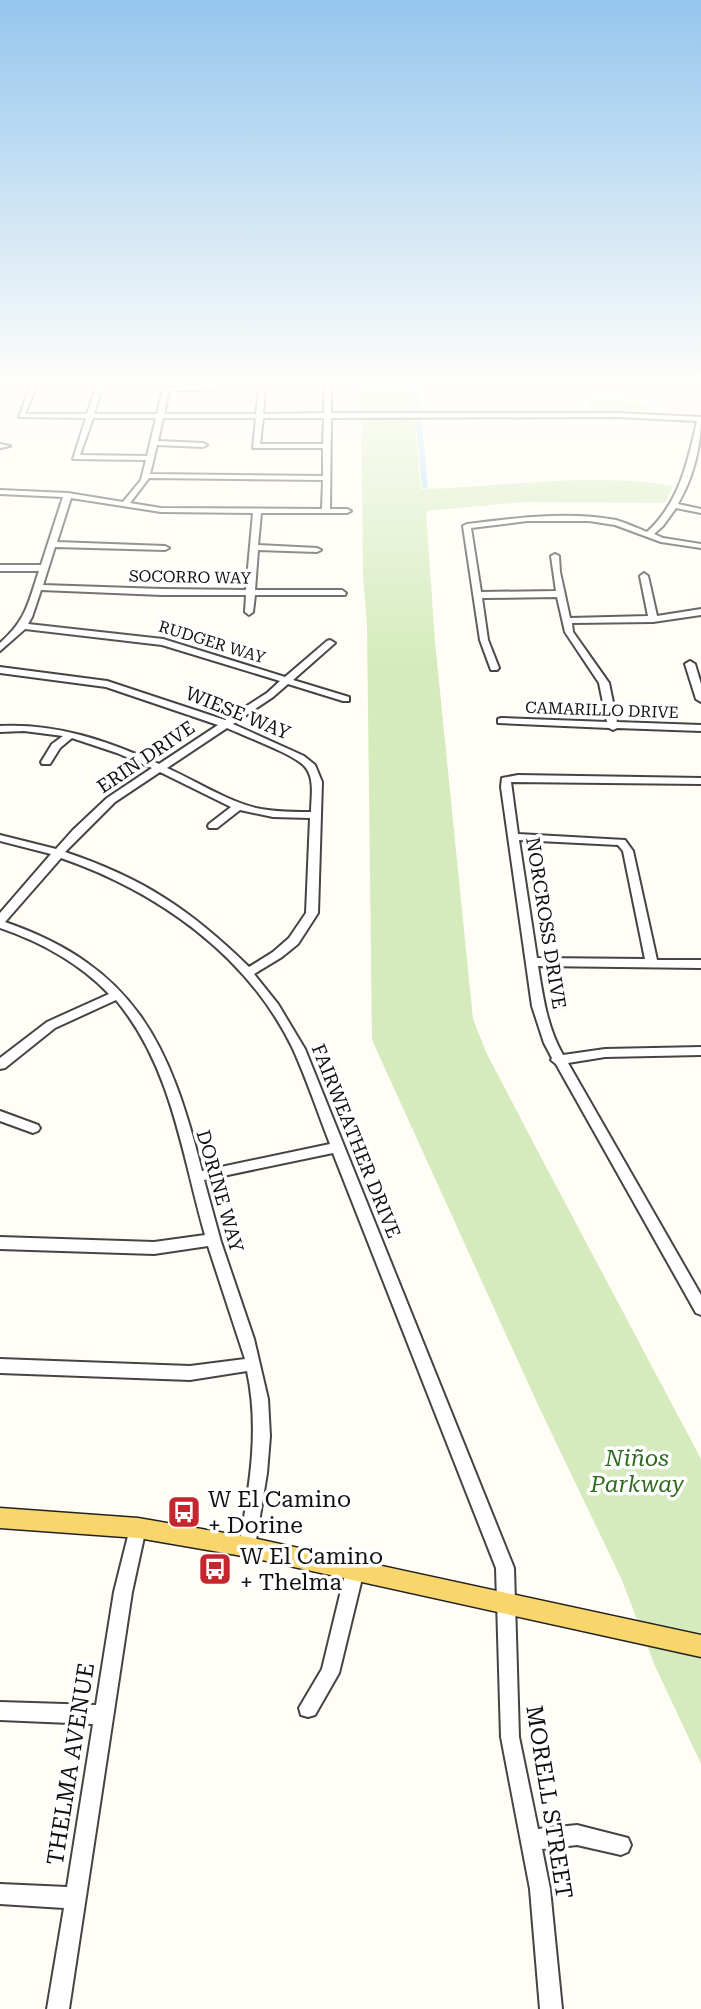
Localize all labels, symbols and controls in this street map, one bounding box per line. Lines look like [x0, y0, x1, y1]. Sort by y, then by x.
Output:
street label: SOCORRO WAY [129, 566, 251, 588]
street label: RUDGER WAY [156, 617, 268, 667]
street label: WIESE WAY [182, 681, 294, 745]
street label: CAMARILLO DRIVE [525, 698, 679, 722]
street label: ERIN DRIVE [93, 716, 199, 798]
street label: NORCROSS DRIVE [521, 835, 571, 1011]
street label: FAIRWEATHER DRIVE [307, 1041, 405, 1241]
street label: DORINE WAY [192, 1127, 248, 1255]
park label: Niños Parkway [589, 1445, 685, 1498]
place label: W El Camino + Dorine [208, 1486, 351, 1539]
bus stop icon: W El Camino + Dorine [165, 1493, 203, 1531]
place label: W El Camino + Thelma [240, 1543, 383, 1596]
bus stop icon: W El Camino + Thelma [196, 1550, 234, 1588]
street label: THELMA AVENUE [42, 1661, 100, 1867]
street label: MORELL STREET [520, 1703, 578, 1901]

